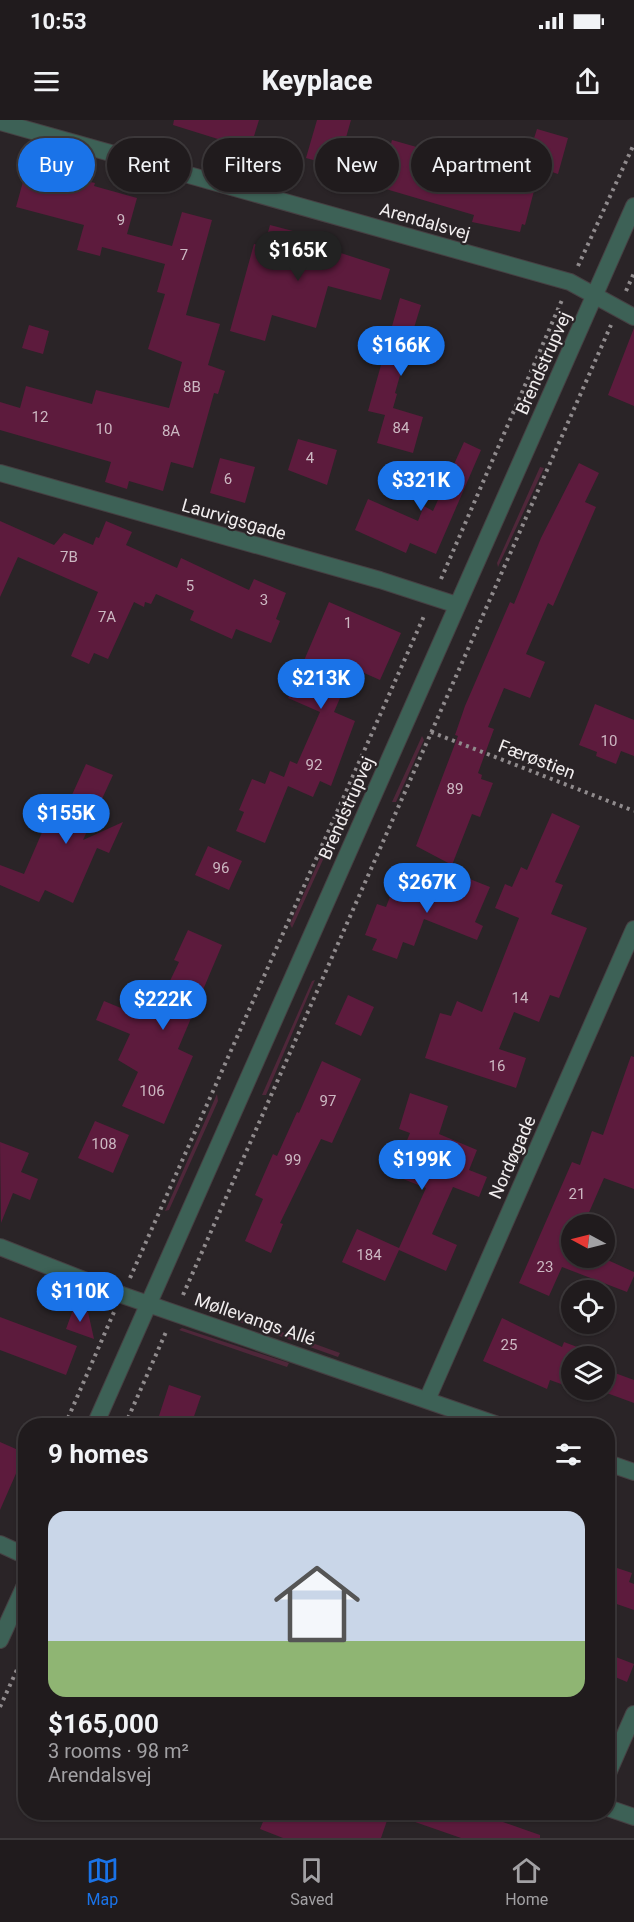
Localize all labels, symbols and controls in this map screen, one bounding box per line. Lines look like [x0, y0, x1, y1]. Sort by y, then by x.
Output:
text: 10:53 [30, 9, 87, 34]
icon: menu [30, 65, 63, 98]
text: Keyplace [262, 65, 372, 97]
icon: share [571, 65, 604, 98]
chip: Buy [18, 138, 95, 192]
chip: Rent [107, 138, 191, 192]
chip: Filters [203, 138, 303, 192]
chip: New [315, 138, 399, 192]
chip: Apartment [411, 138, 552, 192]
street label: Arendalsvej [377, 198, 473, 244]
house number: 9 [117, 211, 125, 229]
pin: $165K [256, 231, 340, 282]
text: $165K [269, 238, 327, 262]
house number: 7 [180, 246, 188, 264]
street label: Brendstrupvej [511, 308, 575, 418]
pin: $166K [359, 326, 443, 377]
text: $166K [372, 333, 430, 357]
house number: 8B [183, 378, 201, 396]
house number: 12 [32, 408, 48, 426]
house number: 84 [393, 419, 410, 437]
house number: 10 [96, 420, 112, 438]
house number: 8A [162, 422, 180, 440]
house number: 4 [306, 449, 315, 467]
pin: $321K [379, 461, 463, 512]
text: $321K [392, 468, 450, 492]
house number: 6 [224, 470, 232, 488]
street label: Laurvigsgade [179, 494, 289, 544]
house number: 7B [60, 548, 78, 566]
house number: 5 [186, 577, 194, 595]
house number: 3 [260, 591, 268, 609]
house number: 7A [98, 608, 116, 626]
house number: 1 [344, 614, 352, 632]
pin: $213K [279, 659, 363, 710]
text: $213K [292, 666, 350, 690]
house number: 10 [601, 732, 617, 750]
street label: Færøstien [496, 735, 578, 783]
street label: Brendstrupvej [314, 753, 378, 863]
house number: 92 [306, 756, 322, 774]
house number: 89 [447, 780, 463, 798]
pin: $155K [24, 794, 108, 845]
text: $155K [37, 801, 95, 825]
house number: 96 [213, 859, 229, 877]
pin: $267K [385, 863, 469, 914]
text: $267K [398, 870, 456, 894]
pin: $222K [121, 980, 205, 1031]
text: $222K [134, 987, 192, 1011]
house number: 14 [512, 989, 529, 1007]
house number: 16 [489, 1057, 505, 1075]
house number: 106 [139, 1082, 165, 1100]
house number: 97 [320, 1092, 336, 1110]
street label: Nordøgade [484, 1112, 540, 1202]
house number: 108 [91, 1135, 117, 1153]
pin: $199K [380, 1140, 464, 1191]
text: $199K [393, 1147, 451, 1171]
house number: 99 [285, 1151, 301, 1169]
house number: 21 [569, 1185, 585, 1203]
north arrow [561, 1214, 615, 1268]
map controls [561, 1214, 615, 1400]
house number: 184 [356, 1246, 382, 1264]
house number: 23 [537, 1258, 553, 1276]
pin: $110K [38, 1272, 122, 1323]
text: $110K [51, 1279, 109, 1303]
button: locate [561, 1280, 615, 1334]
street label: Møllevangs Allé [192, 1289, 318, 1349]
house number: 25 [501, 1336, 517, 1354]
button: layers [561, 1346, 615, 1400]
icon: filters [552, 1438, 585, 1471]
text: 9 homes [48, 1439, 149, 1469]
icon: home [263, 1550, 371, 1658]
text: $165,000 [48, 1709, 159, 1739]
text: 3 rooms · 98 m² [48, 1739, 189, 1763]
text: Arendalsvej [48, 1763, 152, 1787]
tab: Map [86, 1854, 119, 1909]
tab: Saved [290, 1854, 334, 1909]
tab: Home [505, 1854, 548, 1909]

